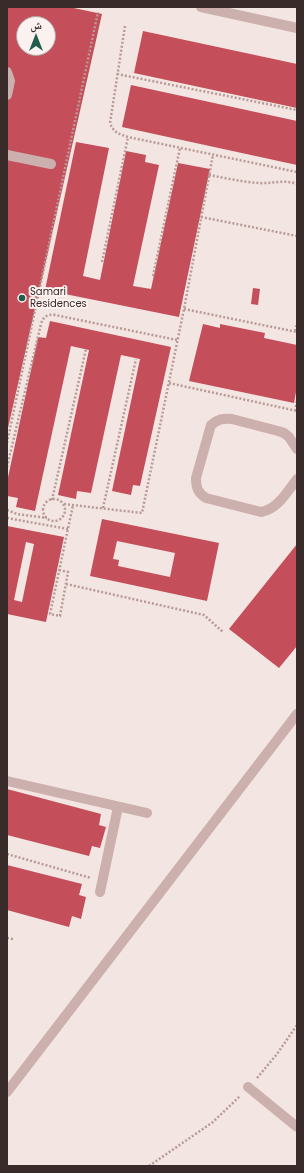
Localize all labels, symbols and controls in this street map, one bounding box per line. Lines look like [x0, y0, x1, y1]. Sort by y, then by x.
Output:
north arrow [16, 16, 56, 56]
text: ش [30, 17, 42, 33]
place label: Samari Residences [30, 286, 87, 310]
marker: Samari Residences [17, 293, 27, 303]

